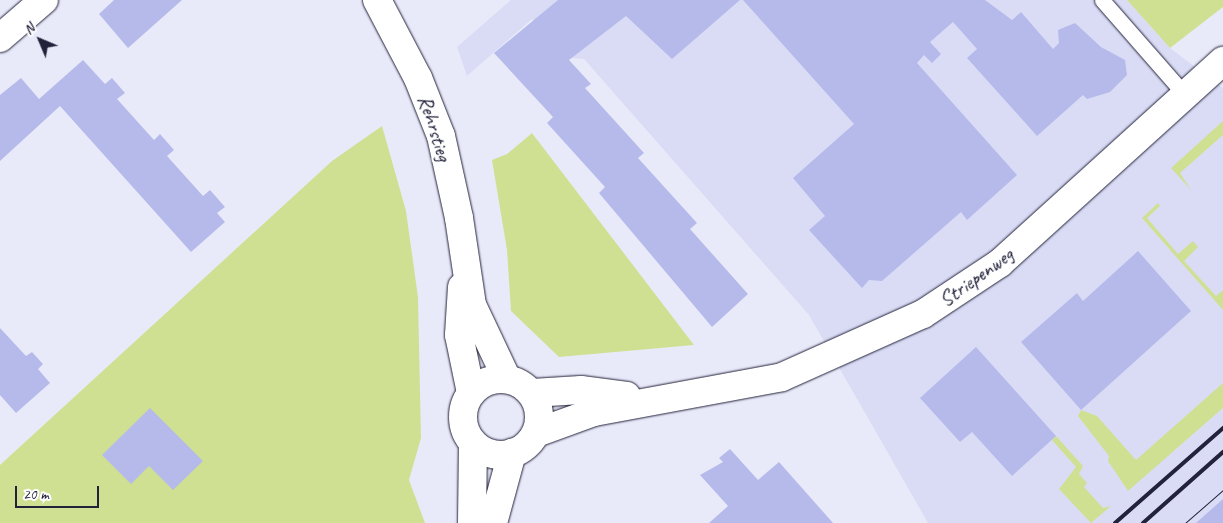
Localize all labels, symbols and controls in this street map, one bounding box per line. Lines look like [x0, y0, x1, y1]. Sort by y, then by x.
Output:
north arrow [15, 15, 65, 65]
text: N [20, 20, 38, 38]
street label: Rehrstieg [413, 92, 457, 164]
street label: Striepenweg [934, 242, 1018, 312]
scale bar [18, 476, 101, 508]
text: 20 m [23, 485, 49, 504]

